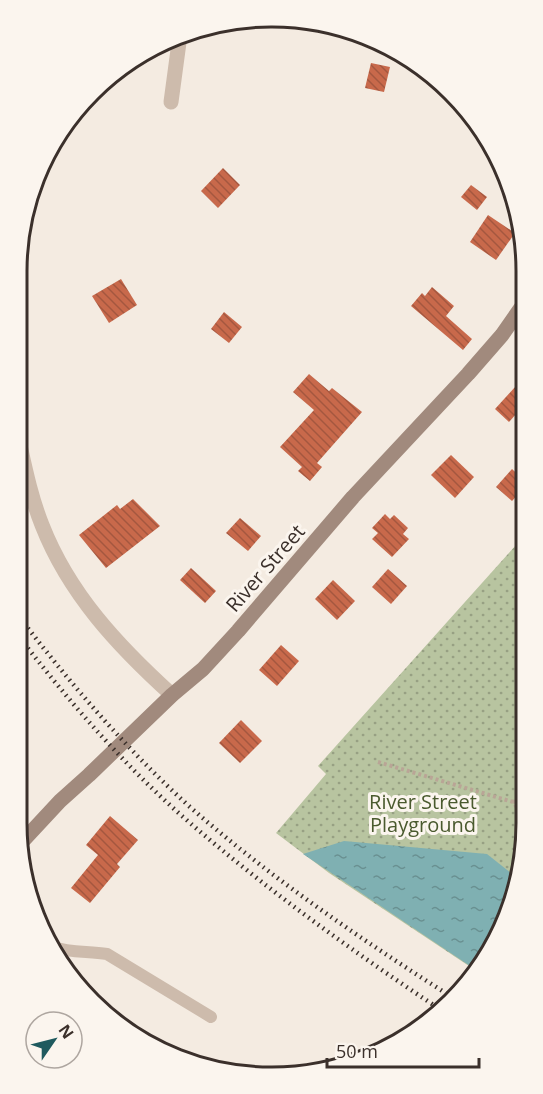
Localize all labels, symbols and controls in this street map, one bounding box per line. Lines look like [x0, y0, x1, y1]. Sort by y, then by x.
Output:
street label: River Street [219, 518, 311, 618]
park label: River Street Playground [369, 788, 477, 838]
north arrow [24, 1010, 84, 1070]
text: N [54, 1020, 79, 1043]
scale bar [327, 1031, 478, 1069]
text: 50 m [336, 1039, 378, 1063]

